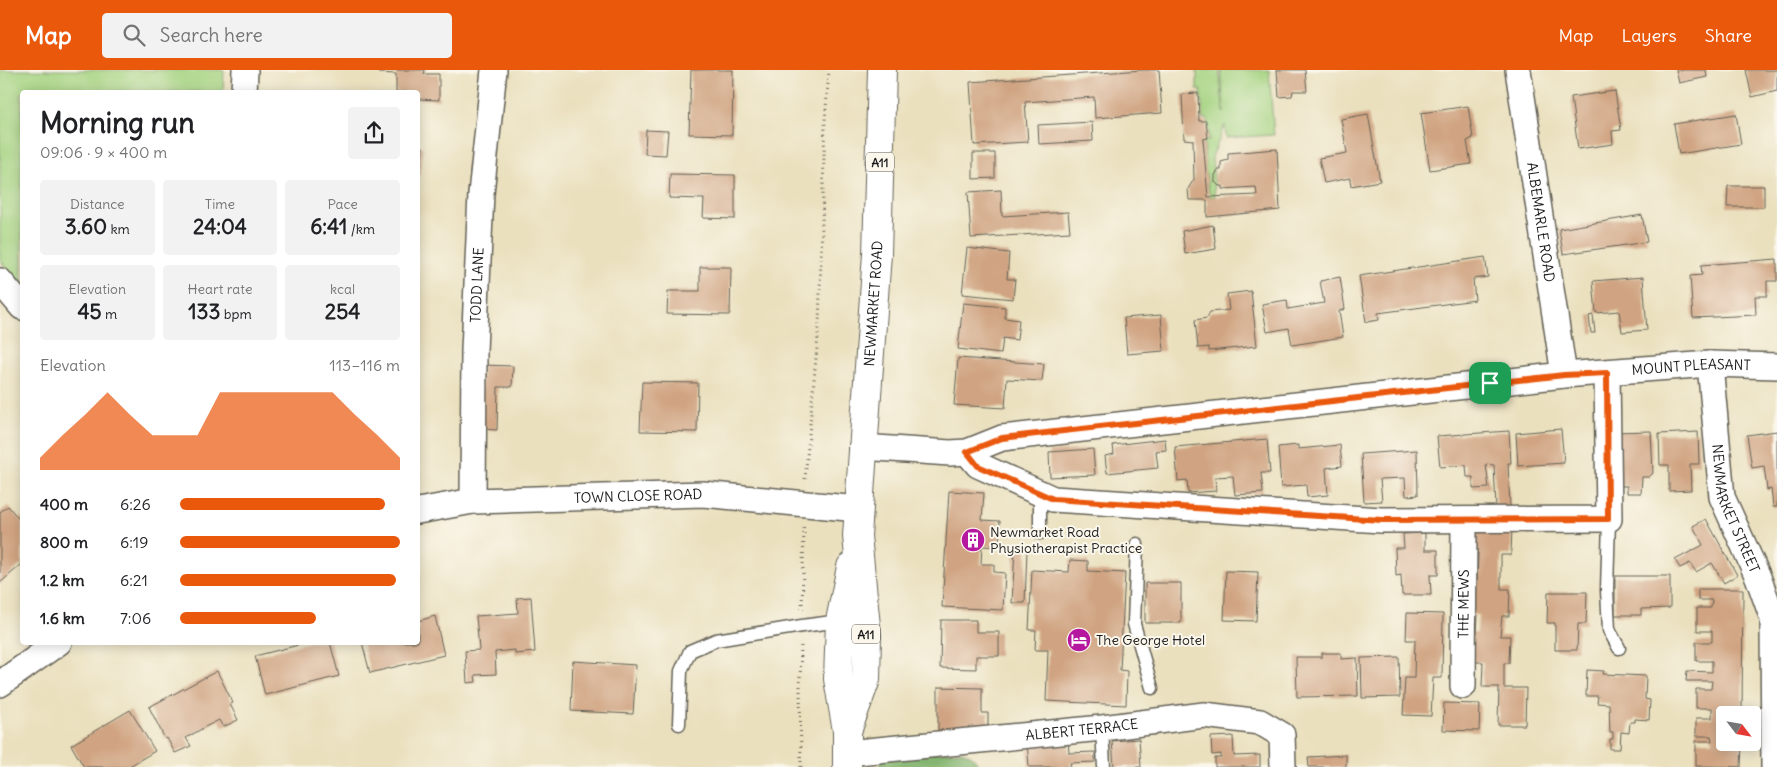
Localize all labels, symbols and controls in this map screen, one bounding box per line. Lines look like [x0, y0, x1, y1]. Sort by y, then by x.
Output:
search box [102, 13, 452, 58]
text: Map [25, 20, 72, 50]
icon: search [120, 21, 148, 49]
text: Search here [160, 23, 263, 47]
text: Map [1558, 24, 1593, 47]
text: Layers [1621, 24, 1677, 47]
text: Share [1705, 24, 1752, 47]
text: Morning run [40, 105, 195, 141]
button: share [348, 107, 400, 159]
text: 09:06 · 9 × 400 m [40, 142, 167, 162]
road number: A11 [866, 152, 894, 171]
street label: ALBEMARLE ROAD [1523, 161, 1559, 284]
text: Distance [70, 195, 125, 213]
text: Time [205, 195, 235, 213]
text: Pace [327, 195, 358, 213]
text: 3.60 [65, 213, 107, 240]
text: 24:04 [193, 213, 247, 240]
text: 6:41 [310, 213, 347, 240]
text: km [107, 220, 130, 238]
text: /km [347, 220, 375, 238]
street label: NEWMARKET ROAD [860, 240, 886, 367]
street label: TODD LANE [466, 247, 488, 323]
text: Elevation [69, 280, 126, 298]
text: Heart rate [188, 280, 252, 298]
text: kcal [330, 280, 355, 298]
text: 45 [77, 298, 102, 325]
text: 133 [188, 298, 220, 325]
text: 254 [325, 298, 361, 325]
text: m [102, 305, 117, 323]
text: bpm [220, 305, 252, 323]
text: Elevation [40, 355, 106, 375]
text: 113–116 m [329, 355, 400, 375]
street label: MOUNT PLEASANT [1631, 355, 1751, 379]
pin [1469, 362, 1511, 404]
icon: arrive [1476, 369, 1504, 397]
street label: NEWMARKET STREET [1708, 443, 1764, 576]
street label: TOWN CLOSE ROAD [573, 485, 703, 507]
text: 400 m [40, 494, 88, 514]
text: 6:26 [120, 494, 151, 514]
place label: Newmarket Road Physiotherapist Practice [990, 523, 1142, 557]
building icon: Newmarket Road Physiotherapist Practice [960, 527, 986, 553]
text: 800 m [40, 532, 88, 552]
text: 6:19 [120, 532, 148, 552]
street label: THE MEWS [1454, 569, 1473, 639]
text: 1.2 km [40, 570, 84, 590]
text: 6:21 [120, 570, 148, 590]
text: 1.6 km [40, 608, 85, 628]
text: 7:06 [120, 608, 151, 628]
road number: A11 [852, 624, 880, 644]
hotel icon: The George Hotel [1066, 627, 1092, 653]
place label: The George Hotel [1096, 631, 1205, 649]
north arrow [1716, 706, 1761, 751]
map controls [1716, 706, 1761, 751]
street label: ALBERT TERRACE [1025, 714, 1139, 744]

